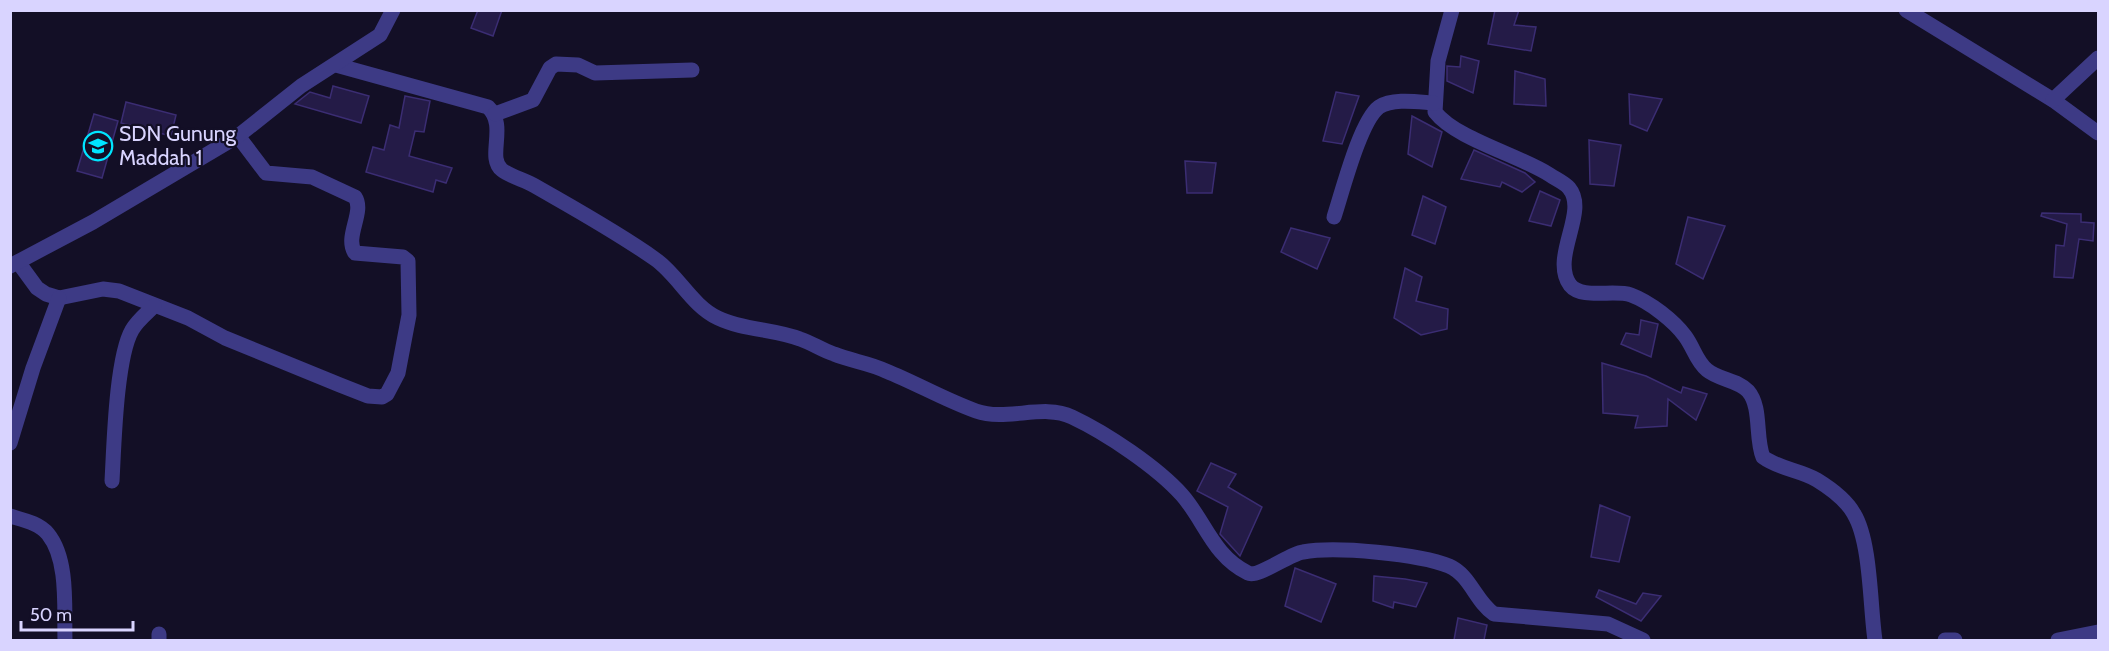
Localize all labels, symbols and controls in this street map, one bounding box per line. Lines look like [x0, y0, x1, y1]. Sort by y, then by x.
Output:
place label: SDN Gunung Maddah 1 [119, 121, 236, 170]
school or university icon: SDN Gunung Maddah 1 [82, 130, 114, 162]
scale bar [21, 594, 134, 632]
text: 50 m [30, 604, 72, 626]

